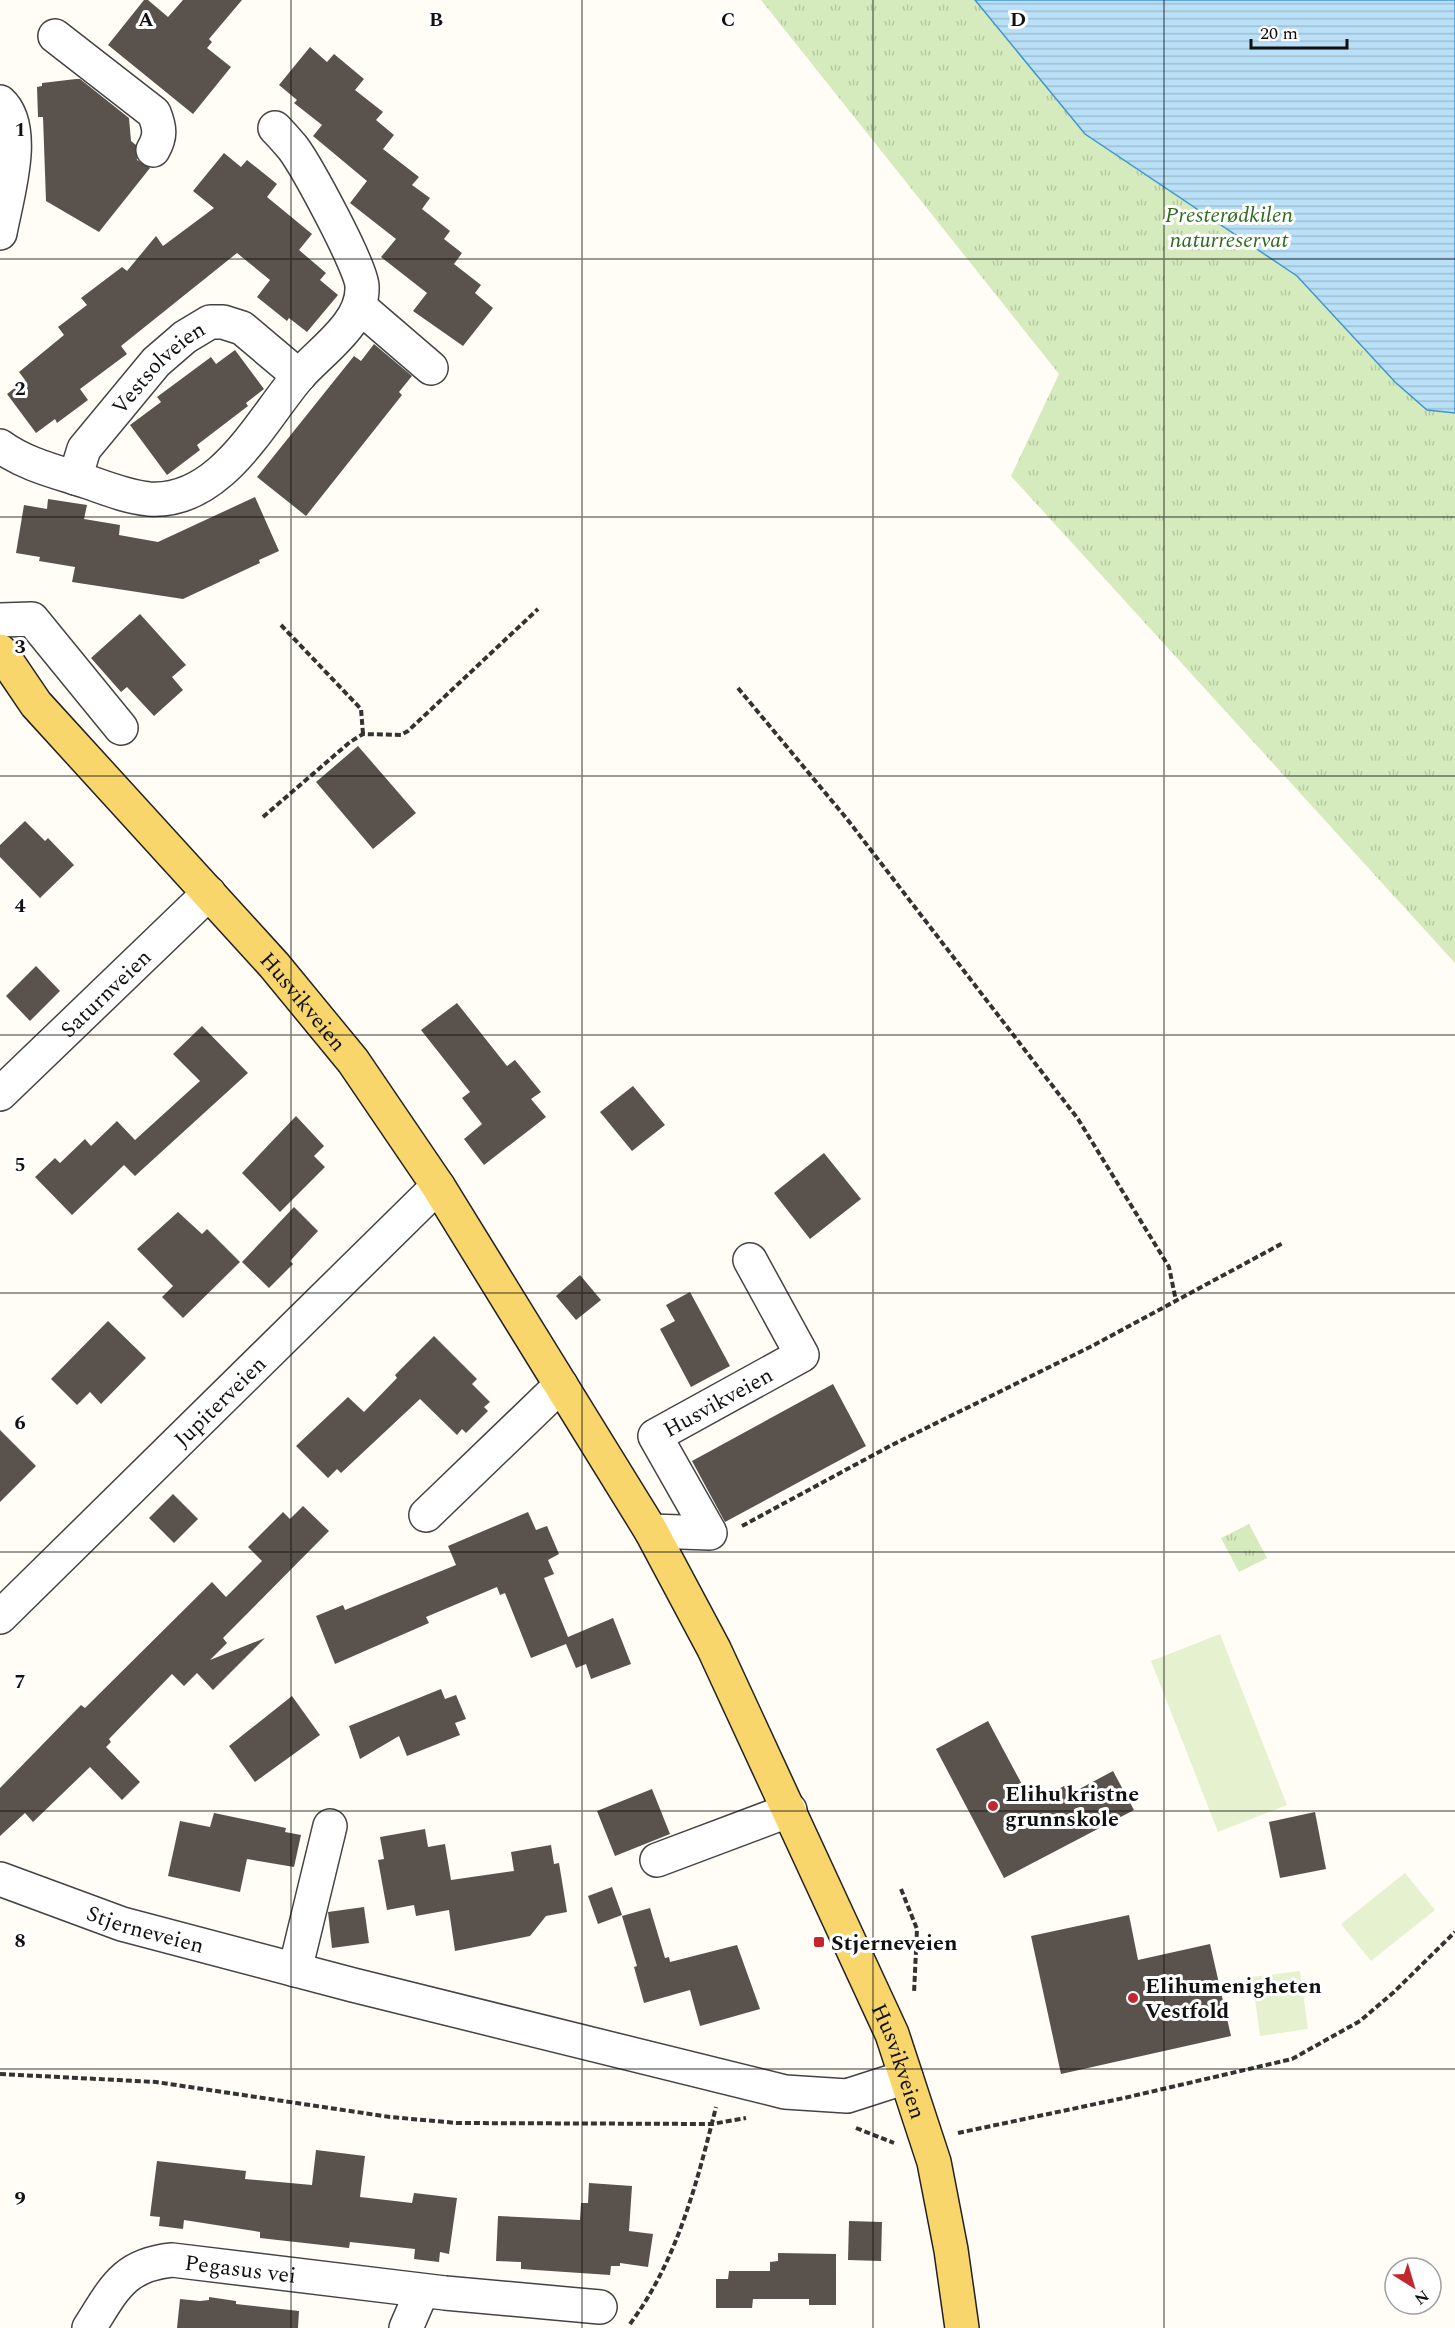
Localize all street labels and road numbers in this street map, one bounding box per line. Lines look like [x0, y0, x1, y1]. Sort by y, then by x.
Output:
street label: Vestsolveien [104, 314, 212, 422]
street label: Saturnveien [53, 942, 159, 1046]
street label: Husvikveien [251, 945, 354, 1059]
street label: Jupiterveien [167, 1349, 275, 1455]
street label: Husvikveien [657, 1359, 779, 1446]
street label: Stjerneveien [81, 1897, 208, 1963]
street label: Husvikveien [862, 1998, 934, 2124]
street label: Pegasus vei [183, 2247, 298, 2293]

